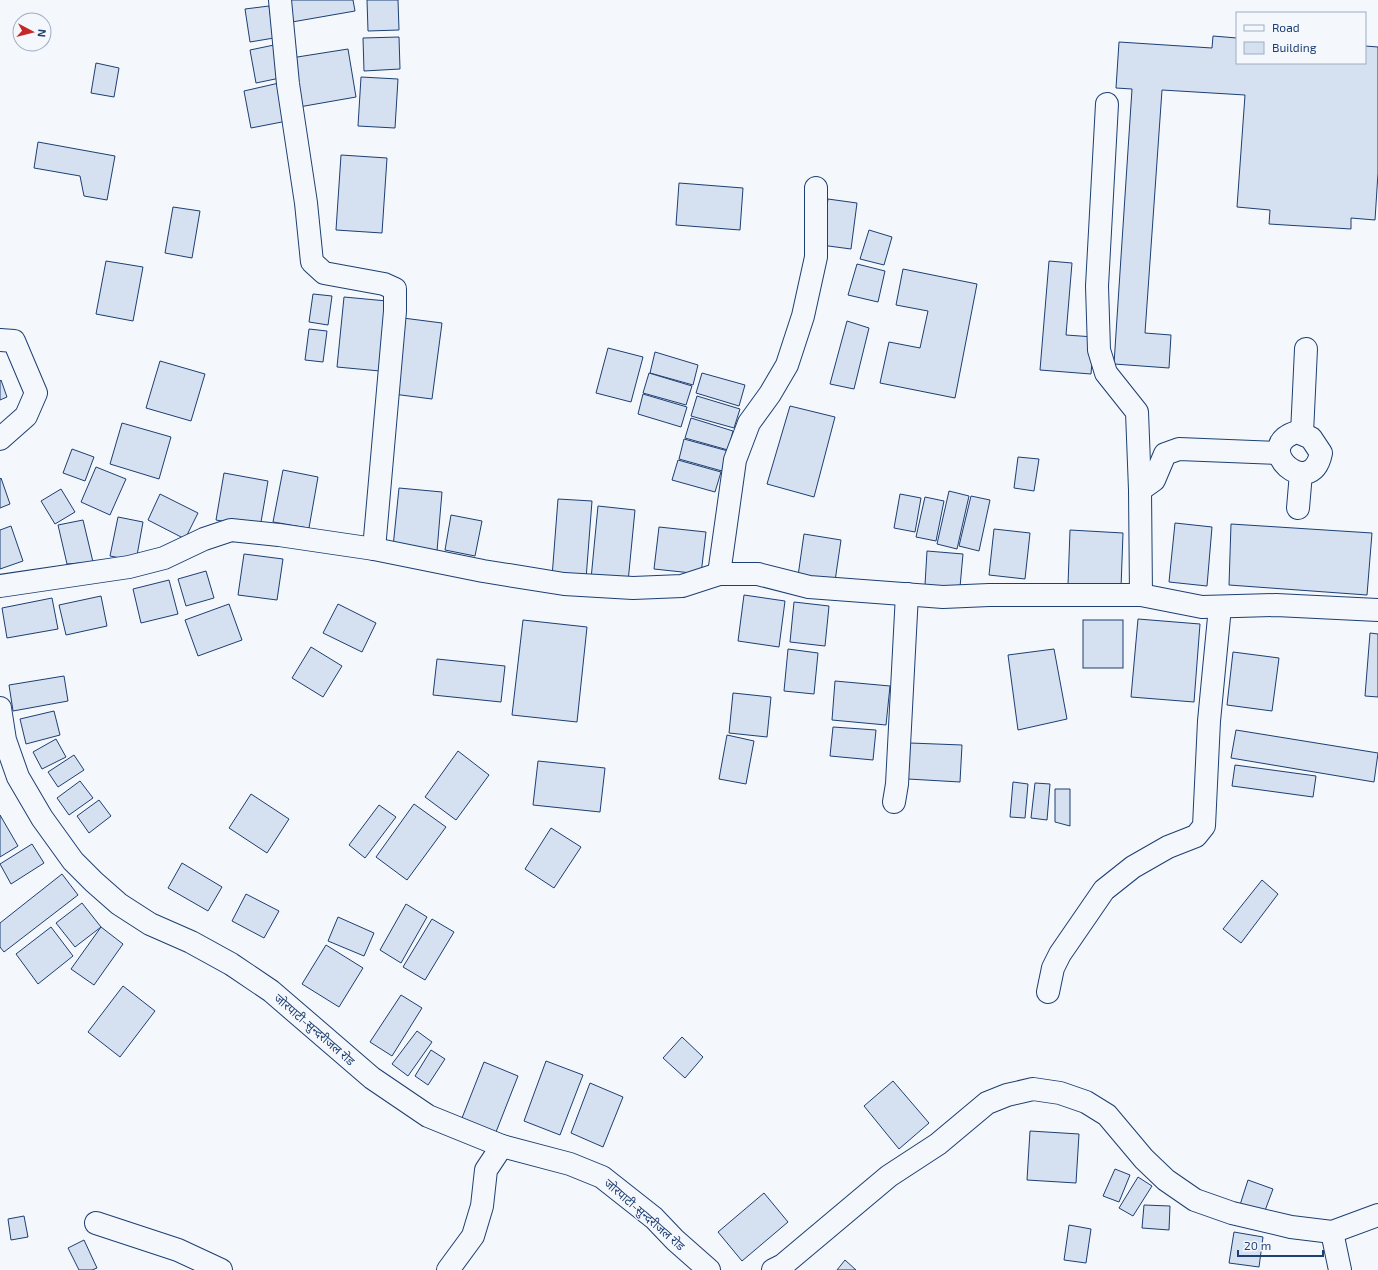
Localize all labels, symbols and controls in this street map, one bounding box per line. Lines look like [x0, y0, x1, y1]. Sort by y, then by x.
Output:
north arrow [12, 12, 52, 52]
legend [1236, 12, 1366, 64]
text: Road [1272, 20, 1300, 34]
text: N [35, 29, 49, 38]
text: Building [1272, 40, 1317, 54]
street label: जोरपाटी-सुन्दरीजल रोड [271, 990, 358, 1070]
street label: जोरपाटी-सुन्दरीजल रोड [601, 1175, 688, 1255]
scale bar [1238, 1232, 1323, 1258]
text: 20 m [1244, 1238, 1271, 1252]

